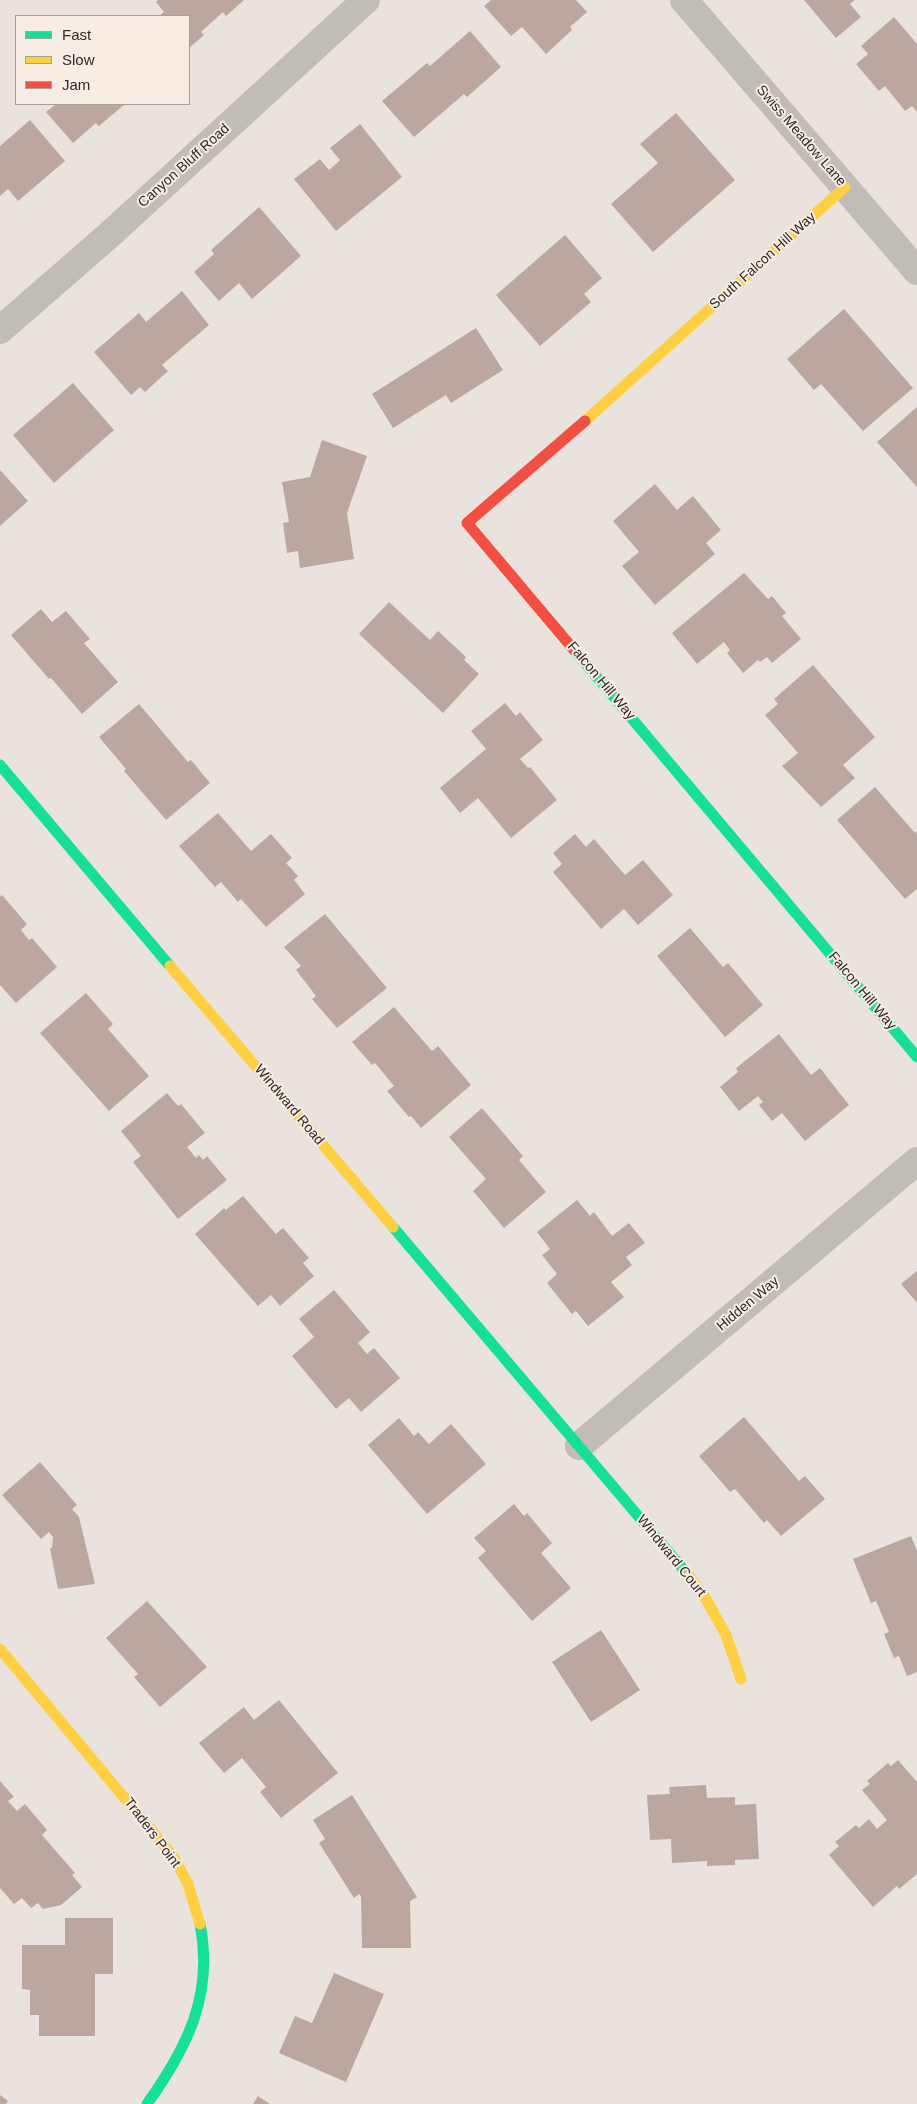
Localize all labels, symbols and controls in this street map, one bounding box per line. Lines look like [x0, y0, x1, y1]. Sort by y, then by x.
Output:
legend [15, 15, 190, 105]
text: Fast [62, 26, 91, 43]
text: Slow [62, 51, 95, 68]
text: Jam [62, 76, 90, 93]
street label: Swiss Meadow Lane [753, 82, 849, 190]
street label: Canyon Bluff Road [135, 121, 233, 211]
street label: South Falcon Hill Way [706, 209, 820, 313]
street label: Falcon Hill Way [563, 639, 639, 723]
street label: Falcon Hill Way [824, 949, 900, 1033]
street label: Windward Road [251, 1061, 327, 1149]
street label: Hidden Way [714, 1273, 782, 1335]
street label: Windward Court [633, 1512, 709, 1600]
street label: Traders Point [120, 1795, 184, 1871]

